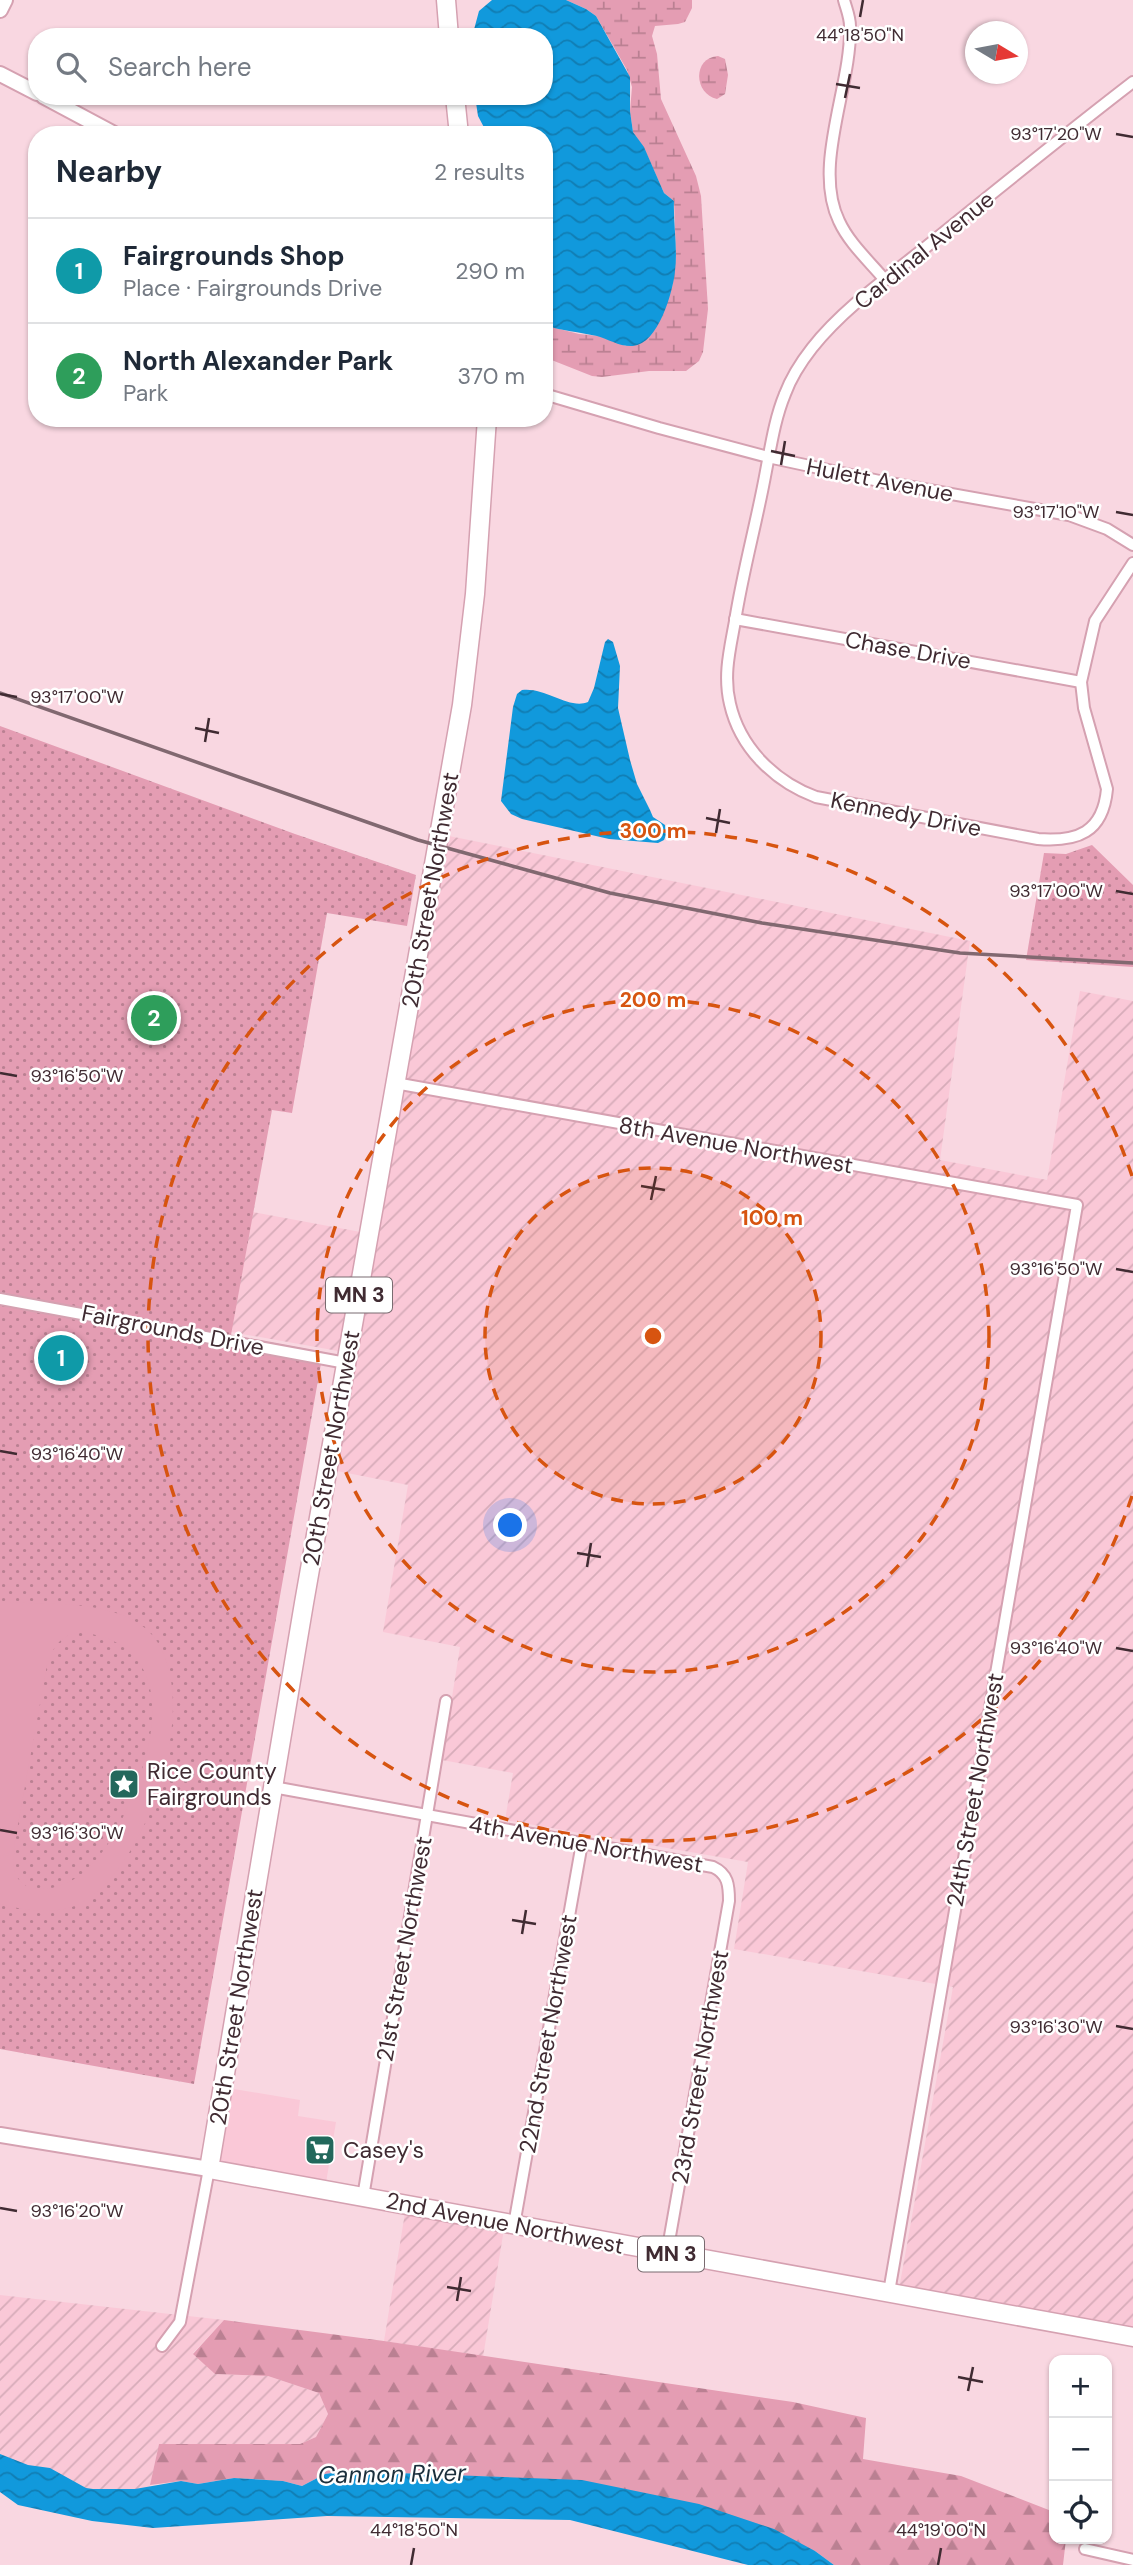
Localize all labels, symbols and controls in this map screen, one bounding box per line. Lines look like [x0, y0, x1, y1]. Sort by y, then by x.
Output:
north arrow [965, 21, 1028, 84]
text: 44°18'50"N [816, 23, 904, 47]
search box [28, 28, 553, 105]
icon: search [52, 48, 90, 86]
text: Search here [108, 50, 251, 84]
text: 93°17'20"W [1010, 122, 1102, 146]
text: Nearby [56, 152, 162, 191]
text: 2 results [434, 157, 525, 187]
street label: Cardinal Avenue [848, 184, 1000, 316]
text: Fairgrounds Shop [123, 239, 345, 273]
text: 1 [75, 256, 83, 286]
text: 290 m [455, 256, 525, 286]
text: Place · Fairgrounds Drive [123, 273, 382, 303]
text: North Alexander Park [123, 344, 393, 378]
text: 2 [72, 361, 86, 391]
text: 370 m [457, 361, 525, 391]
text: Park [123, 378, 168, 408]
street label: Hulett Avenue [804, 451, 956, 509]
text: 93°17'10"W [1012, 500, 1100, 524]
street label: Chase Drive [843, 624, 973, 676]
text: 93°17'00"W [30, 685, 124, 709]
street label: 20th Street Northwest [394, 770, 466, 1010]
street label: Kennedy Drive [828, 785, 984, 843]
text: 300 m [620, 817, 686, 845]
text: 93°17'00"W [1009, 879, 1103, 903]
text: 200 m [620, 986, 686, 1014]
pin: 2 [131, 992, 177, 1044]
text: 93°16'50"W [30, 1064, 124, 1088]
street label: 8th Avenue Northwest [617, 1110, 855, 1180]
text: 100 m [741, 1204, 803, 1232]
text: 93°16'50"W [1009, 1257, 1103, 1281]
road number: MN 3 [326, 1278, 392, 1312]
street label: Fairgrounds Drive [79, 1298, 267, 1362]
centre of rings [641, 1324, 665, 1348]
street label: 20th Street Northwest [295, 1328, 367, 1568]
pin: 1 [38, 1332, 84, 1384]
text: 93°16'40"W [31, 1442, 123, 1466]
your location [493, 1508, 527, 1542]
text: 93°16'40"W [1010, 1636, 1102, 1660]
street label: 24th Street Northwest [940, 1671, 1010, 1909]
place label: Rice County Fairgrounds [147, 1756, 277, 1812]
place icon: Rice County Fairgrounds [107, 1767, 141, 1801]
street label: 4th Avenue Northwest [467, 1809, 705, 1879]
text: 93°16'30"W [30, 1821, 124, 1845]
street label: 21st Street Northwest [369, 1834, 439, 2064]
street label: 20th Street Northwest [202, 1887, 270, 2127]
street label: 22nd Street Northwest [512, 1912, 584, 2156]
street label: 23rd Street Northwest [665, 1948, 735, 2186]
text: 93°16'30"W [1009, 2015, 1103, 2039]
supermarket icon: Casey's [303, 2133, 337, 2167]
place label: Casey's [343, 2135, 424, 2165]
street label: 2nd Avenue Northwest [383, 2185, 627, 2261]
text: 93°16'20"W [31, 2199, 123, 2223]
road number: MN 3 [638, 2236, 704, 2272]
map controls [1049, 2355, 1112, 2544]
button: + [1049, 2355, 1112, 2418]
button: − [1049, 2418, 1112, 2481]
water label: Cannon River [318, 2457, 467, 2490]
button: locate [1049, 2481, 1112, 2544]
text: 44°18'50"N [370, 2518, 458, 2542]
text: 44°19'00"N [896, 2518, 986, 2542]

